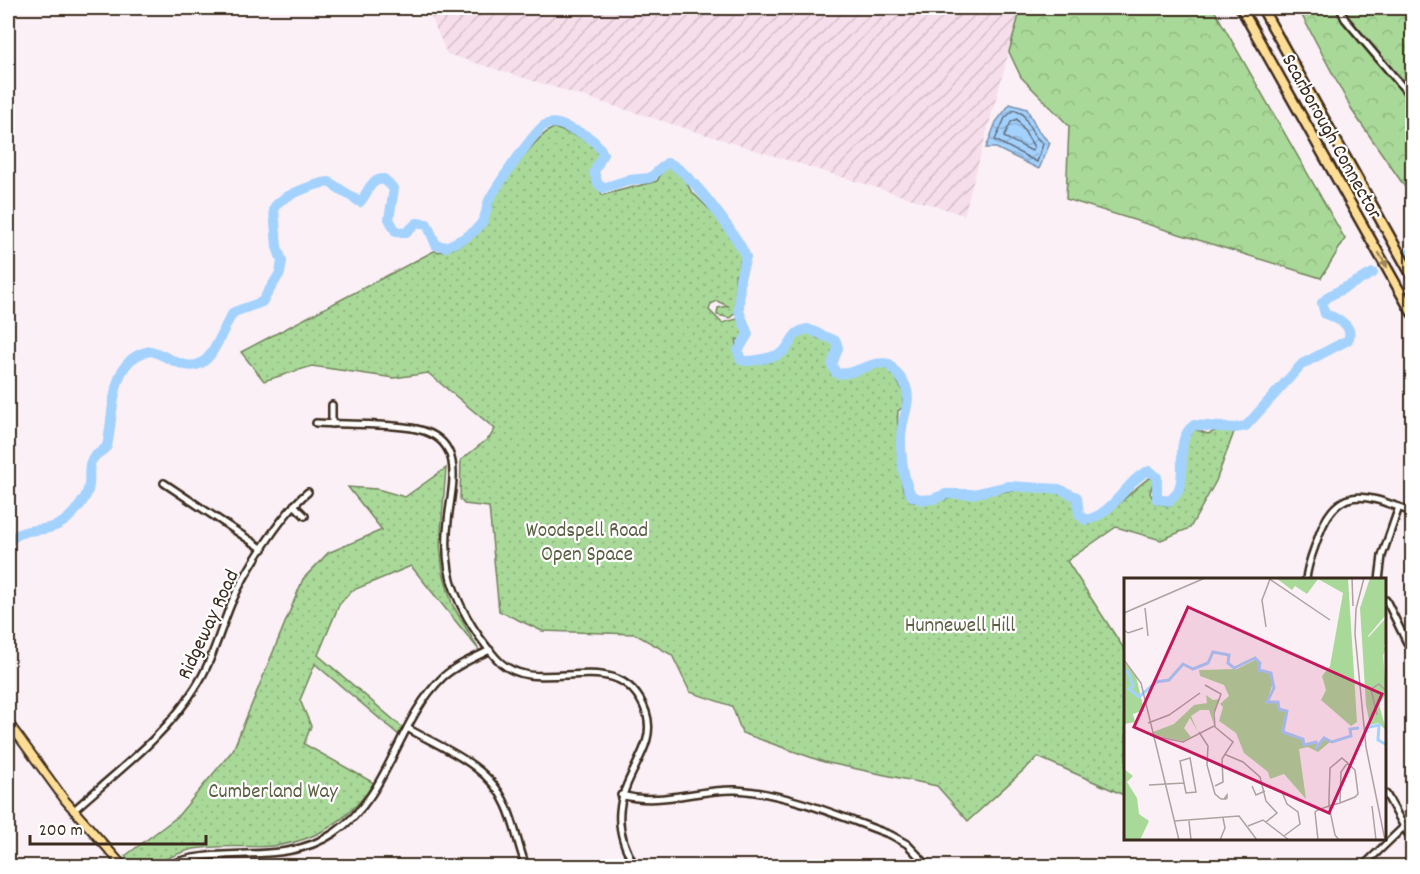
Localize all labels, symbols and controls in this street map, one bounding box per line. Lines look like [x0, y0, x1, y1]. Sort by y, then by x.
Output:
street label: Scarborough Connector [1272, 49, 1389, 226]
one-way arrow [1377, 252, 1388, 268]
park label: Woodspell Road Open Space [526, 517, 648, 571]
street label: Ridgeway Road [171, 565, 248, 685]
inset map [1124, 578, 1387, 841]
park label: Hunnewell Hill [905, 612, 1015, 642]
park label: Cumberland Way [208, 778, 338, 808]
scale bar [30, 808, 206, 846]
text: 200 m [39, 819, 83, 844]

